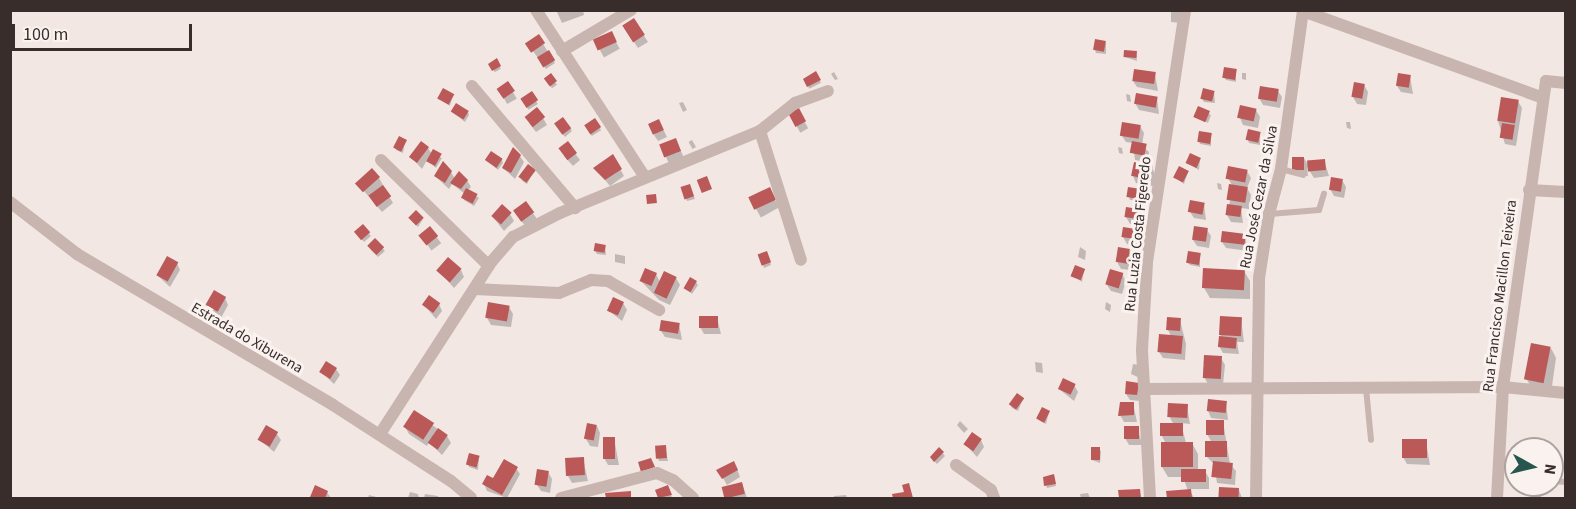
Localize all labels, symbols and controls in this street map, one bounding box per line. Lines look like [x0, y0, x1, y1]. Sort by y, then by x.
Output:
scale bar [15, 12, 195, 50]
text: 100 m [23, 22, 68, 47]
street label: Rua José Cezar da Silva [1236, 124, 1282, 270]
street label: Rua Luzia Costa Figeredo [1121, 155, 1155, 313]
street label: Rua Francisco Macillon Teixeira [1479, 199, 1521, 393]
street label: Estrada do Xiburena [188, 299, 306, 377]
north arrow [1504, 437, 1564, 497]
text: N [1538, 462, 1561, 476]

